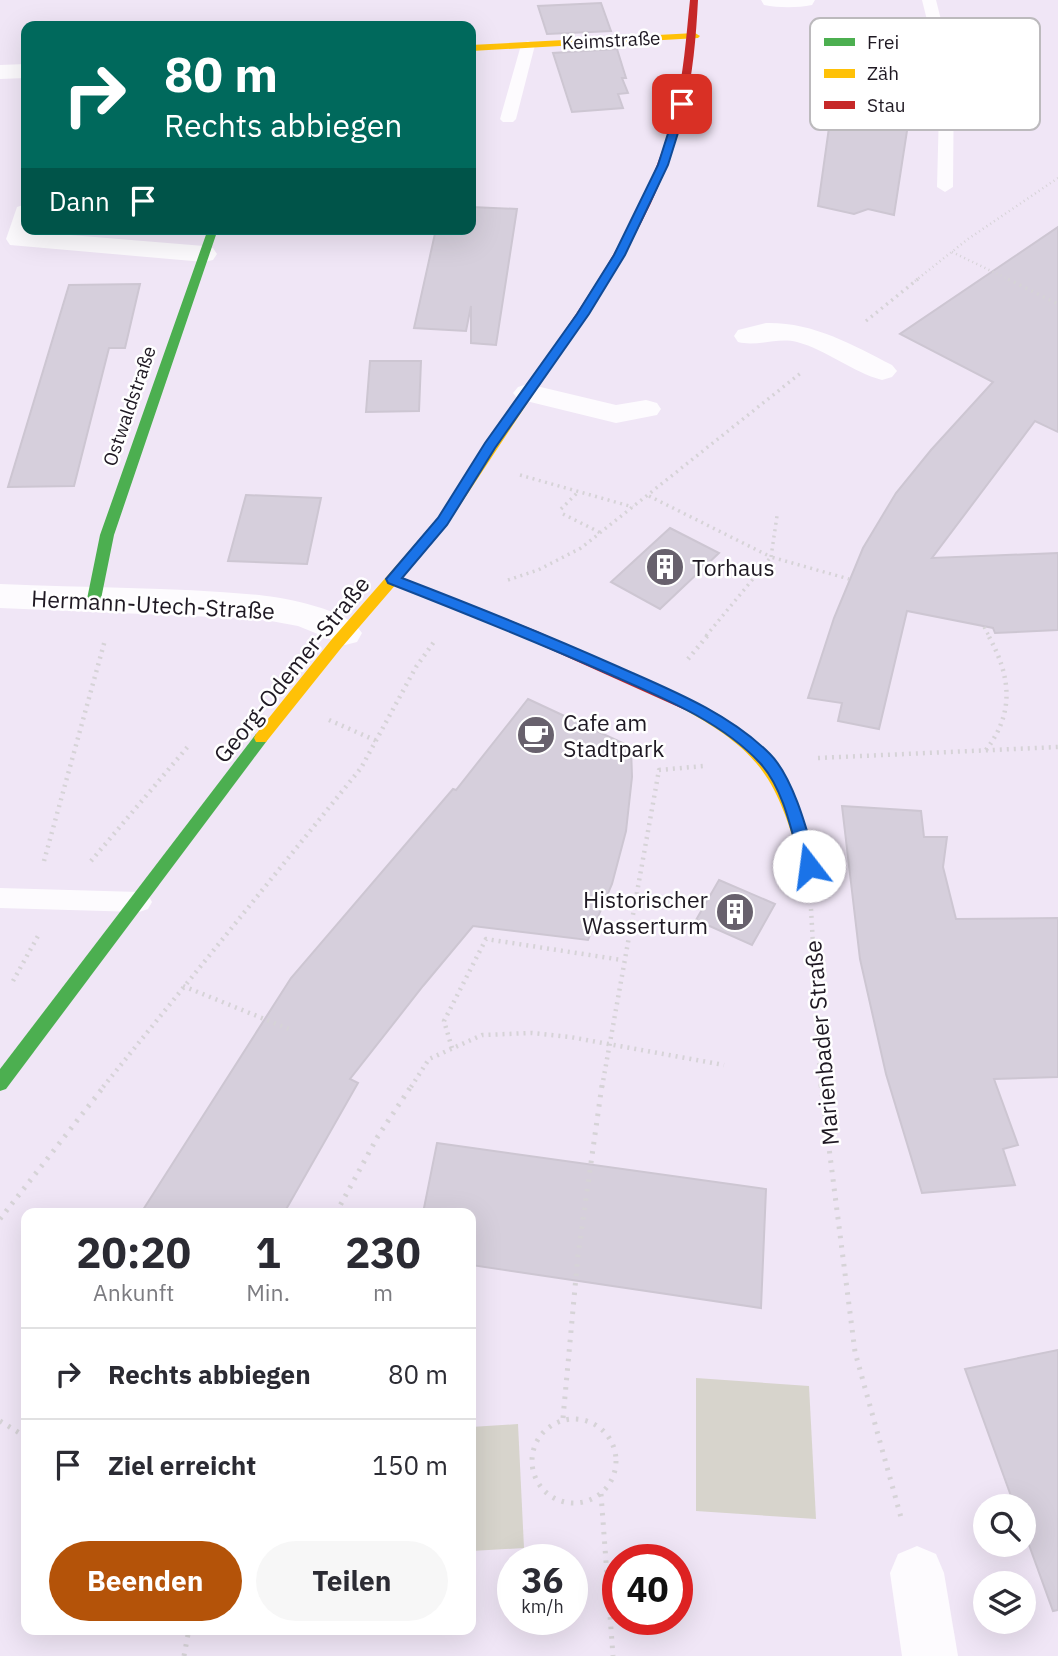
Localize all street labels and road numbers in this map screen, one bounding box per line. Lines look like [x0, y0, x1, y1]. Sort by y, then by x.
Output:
street label: Keimstraße [561, 25, 661, 55]
street label: Ostwaldstraße [97, 343, 161, 469]
street label: Georg-Odemer-Straße [206, 569, 376, 769]
street label: Hermann-Utech-Straße [30, 583, 276, 625]
street label: Marienbader Straße [797, 939, 845, 1147]

